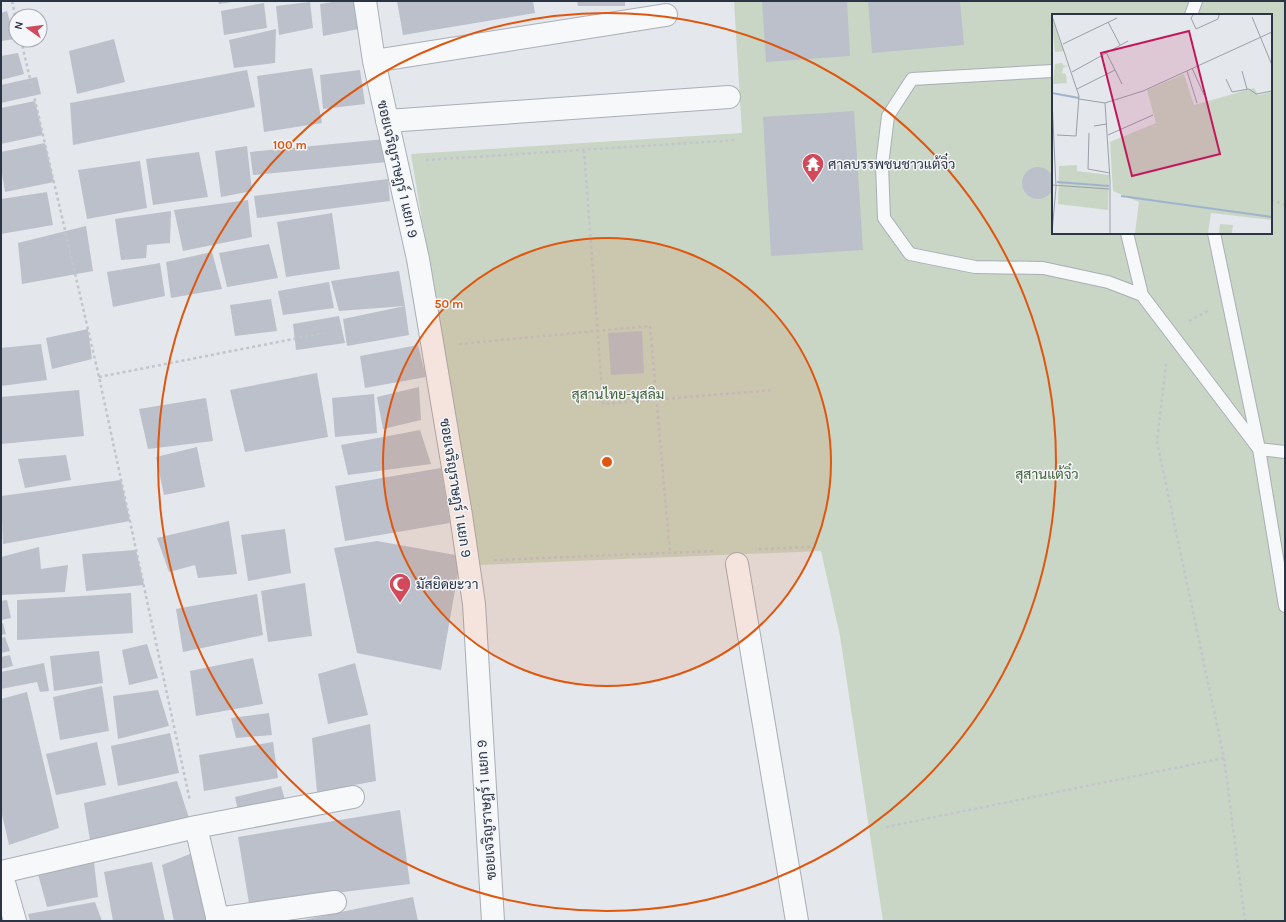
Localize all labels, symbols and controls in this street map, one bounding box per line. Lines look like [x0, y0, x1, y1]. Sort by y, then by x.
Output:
north arrow [8, 8, 48, 48]
inset map [1052, 14, 1272, 234]
text: N [12, 20, 26, 31]
street label: ซอยเจริญราษฎร์ 1 แยก 9 [373, 98, 423, 240]
text: 100 m [273, 138, 307, 152]
temple icon: ศาลบรรพชนชาวแต้จิ๋ว [800, 151, 826, 184]
place label: ศาลบรรพชนชาวแต้จิ๋ว [828, 153, 955, 173]
text: 50 m [435, 297, 464, 311]
park label: สุสานไทย-มุสลิม [572, 386, 664, 404]
street label: ซอยเจริญราษฎร์ 1 แยก 9 [436, 417, 476, 559]
centre of rings [600, 455, 614, 469]
park label: สุสานแต้จิ๋ว [1015, 463, 1079, 484]
mosque icon: มัสยิดยะวา [387, 571, 413, 604]
place label: มัสยิดยะวา [416, 576, 478, 593]
street label: ซอยเจริญราษฎร์ 1 แยก 9 [472, 739, 500, 881]

